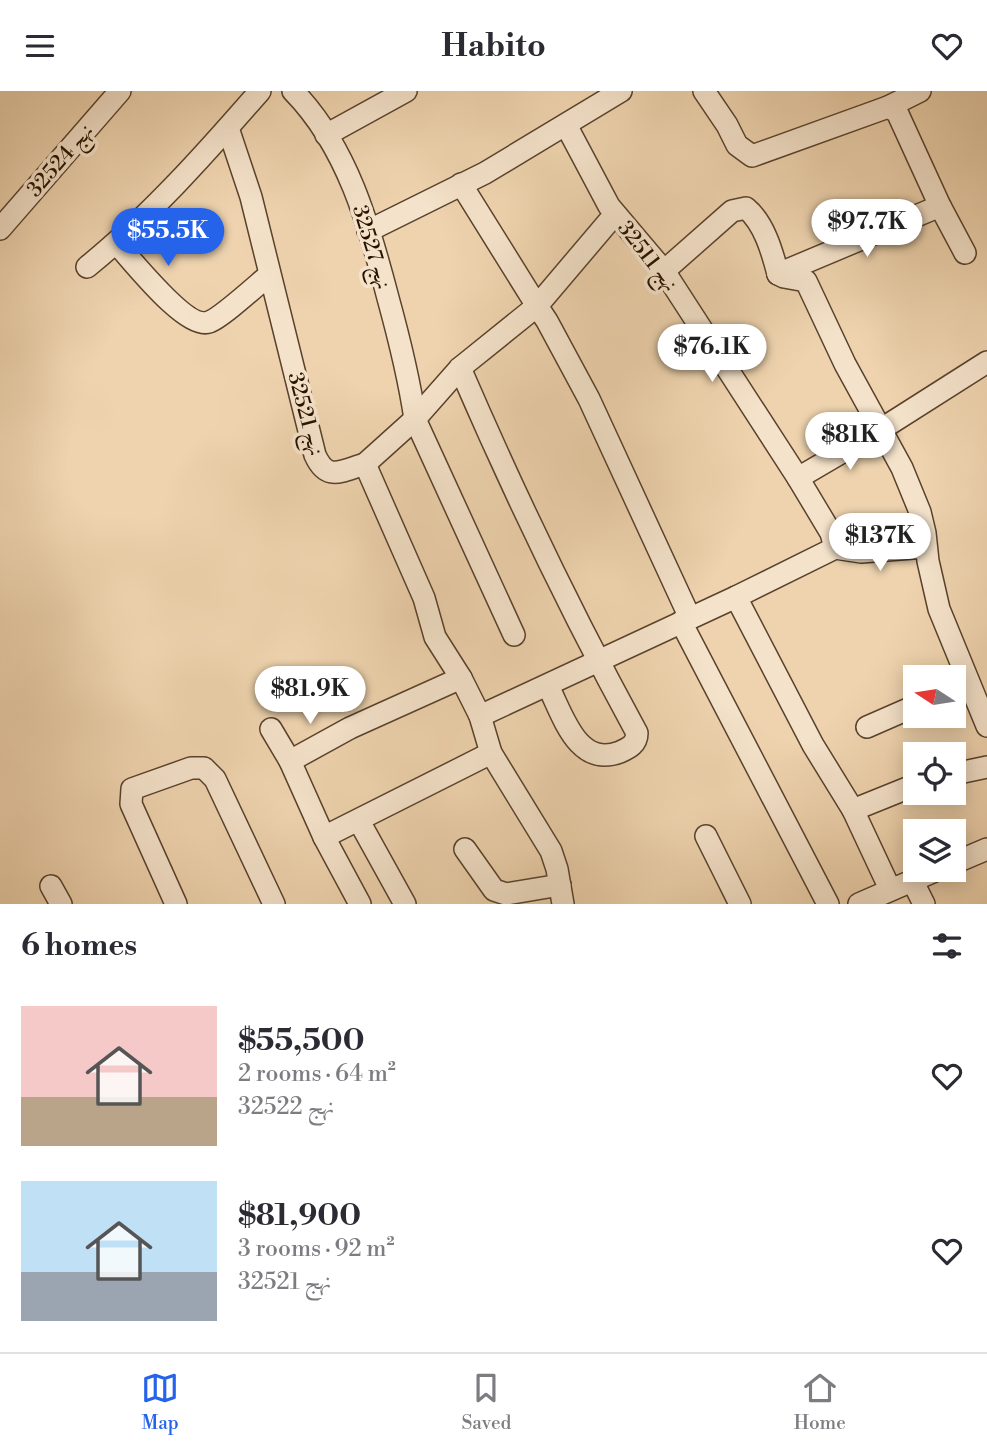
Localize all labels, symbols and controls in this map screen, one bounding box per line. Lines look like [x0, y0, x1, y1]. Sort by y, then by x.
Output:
text: Habito [441, 26, 546, 66]
icon: menu [21, 27, 59, 65]
icon: heart [928, 27, 966, 65]
street label: نهج 32524 [22, 119, 103, 206]
pin: $97.7K [810, 199, 924, 259]
street label: نهج 32527 [341, 202, 396, 294]
text: $97.7K [827, 208, 907, 236]
pin: $55.5K [111, 209, 225, 268]
street label: نهج 32511 [608, 216, 683, 300]
text: $55.5K [127, 217, 209, 245]
pin: $76.1K [655, 324, 769, 384]
text: $76.1K [674, 333, 750, 361]
street label: نهج 32521 [277, 370, 329, 460]
pin: $81K [809, 413, 891, 472]
text: $81K [821, 421, 879, 449]
pin: $137K [831, 513, 929, 573]
text: $137K [845, 522, 915, 550]
north arrow [903, 665, 966, 728]
map controls [903, 665, 966, 882]
pin: $81.9K [253, 667, 367, 726]
text: $81.9K [271, 675, 349, 703]
button: locate [903, 742, 966, 805]
button: layers [903, 819, 966, 882]
text: 6 homes [21, 927, 137, 965]
icon: filters [928, 927, 966, 965]
text: $55,500 [238, 1022, 364, 1060]
icon: home [77, 1034, 161, 1118]
icon: heart [928, 1057, 966, 1095]
text: 2 rooms · 64 m² [238, 1060, 396, 1088]
text: نهج 32522 [238, 1093, 334, 1121]
text: $81,900 [238, 1197, 361, 1235]
icon: home [77, 1209, 161, 1293]
icon: heart [928, 1232, 966, 1270]
text: 3 rooms · 92 m² [238, 1235, 394, 1263]
text: نهج 32521 [238, 1268, 331, 1296]
tab: Map [141, 1369, 179, 1435]
tab: Saved [461, 1369, 511, 1435]
tab: Home [794, 1369, 846, 1435]

